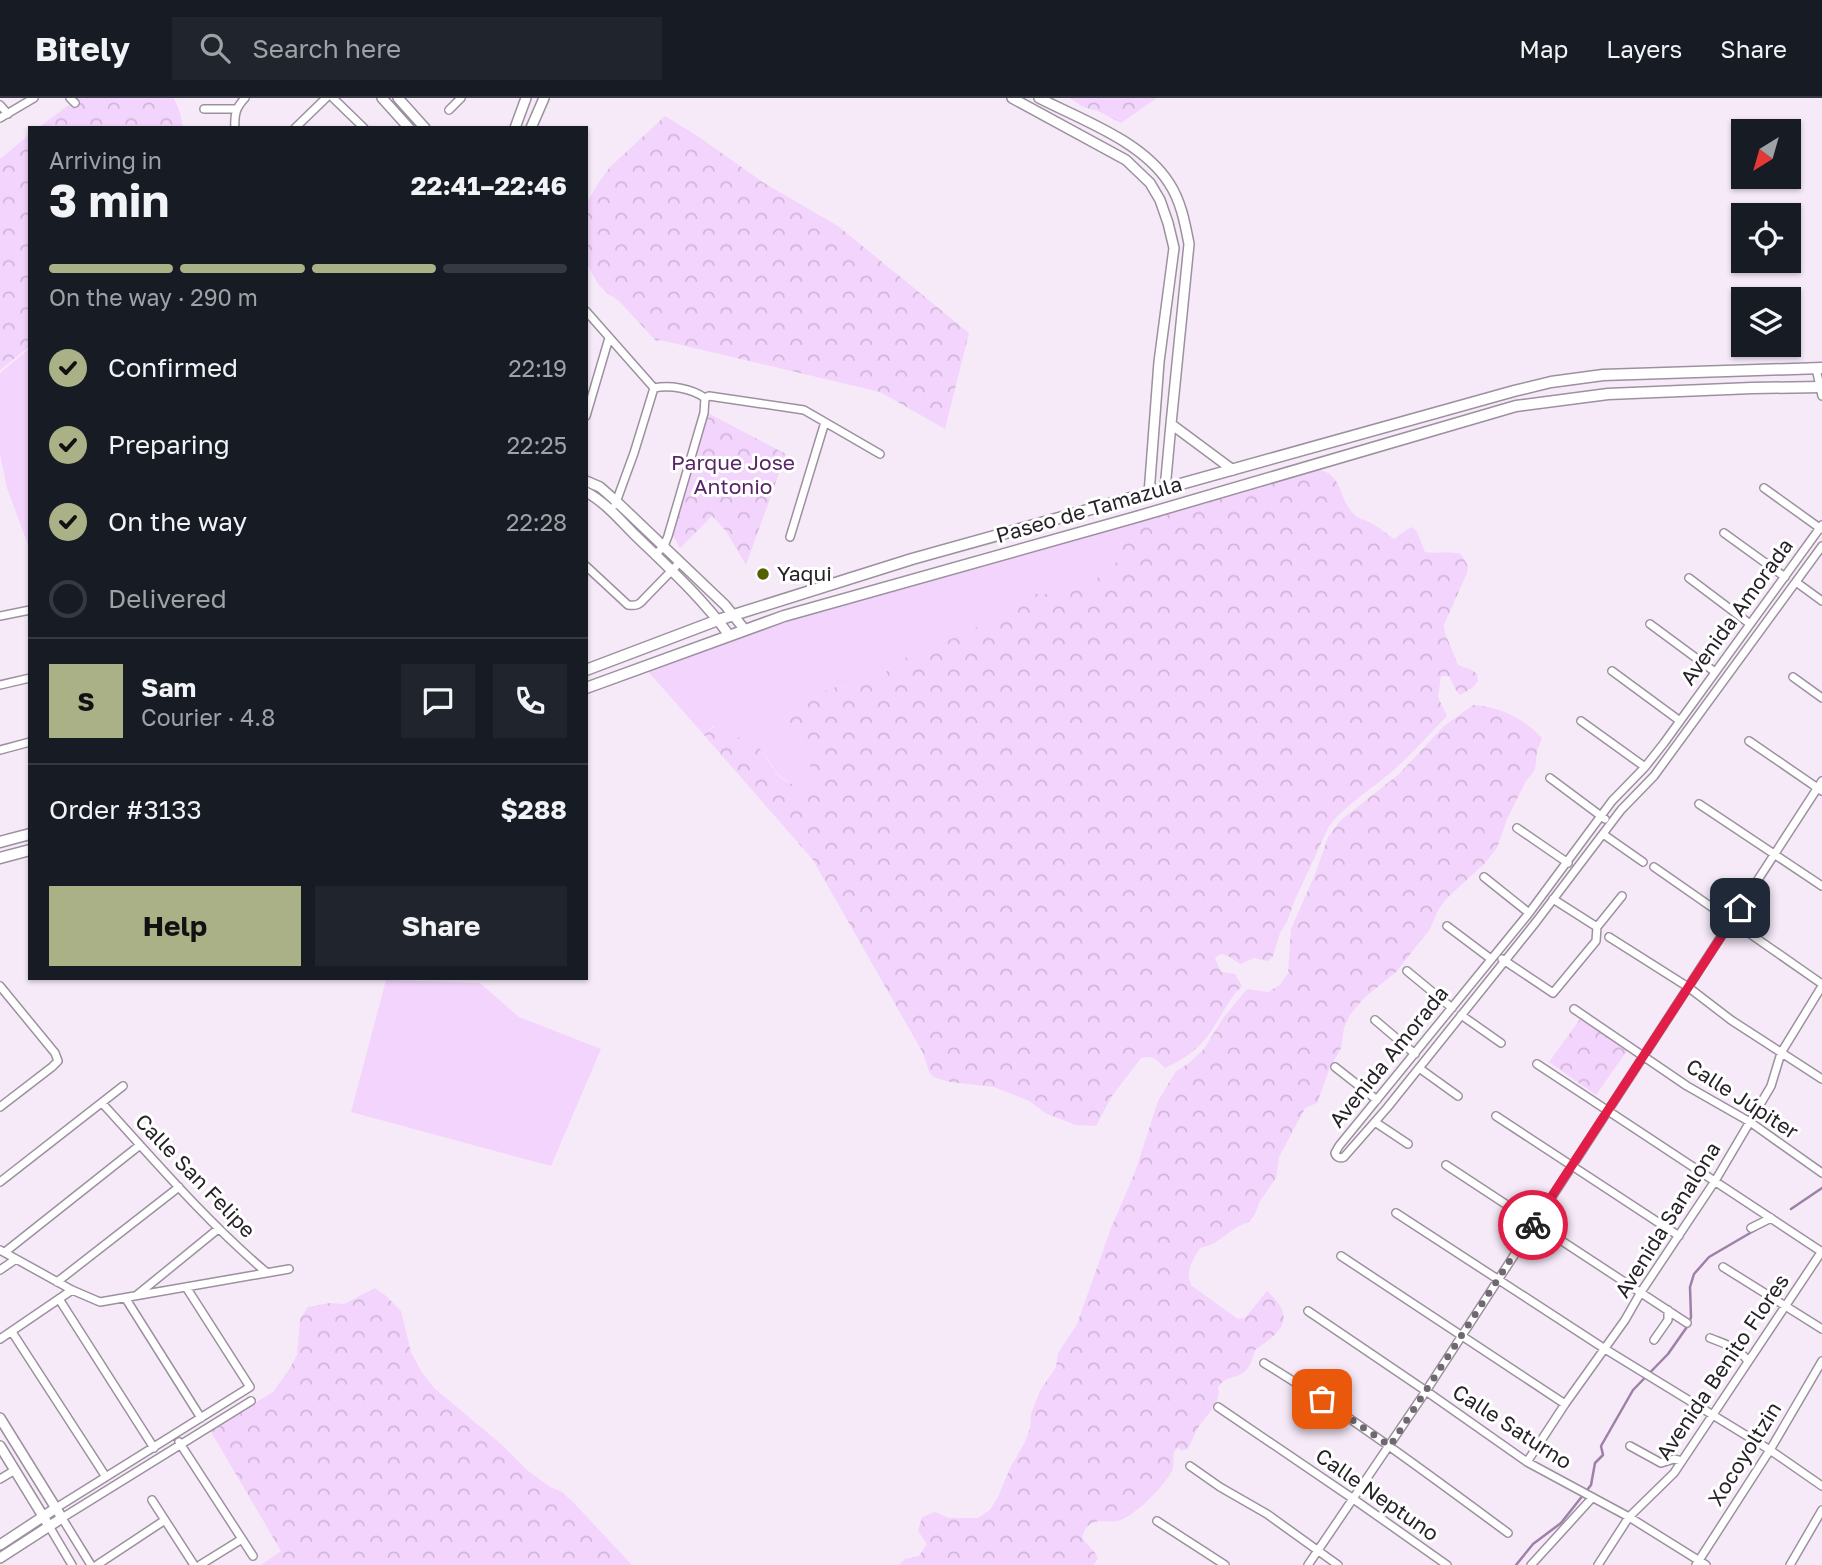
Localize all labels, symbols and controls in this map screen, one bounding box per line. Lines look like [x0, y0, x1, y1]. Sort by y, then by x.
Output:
search box [172, 17, 662, 80]
text: Bitely [35, 29, 130, 68]
icon: search [196, 29, 234, 67]
text: Search here [252, 33, 401, 64]
text: Map [1519, 34, 1568, 63]
text: Layers [1606, 34, 1682, 63]
text: Share [1720, 34, 1787, 63]
north arrow [1731, 119, 1801, 189]
map controls [1731, 119, 1801, 357]
text: Arriving in [49, 146, 162, 174]
text: 22:41–22:46 [411, 170, 567, 201]
text: 3 min [49, 172, 169, 227]
button: locate [1731, 203, 1801, 273]
text: On the way · 290 m [49, 283, 258, 311]
button: layers [1731, 287, 1801, 357]
icon: check [49, 349, 87, 387]
text: Confirmed [108, 352, 238, 383]
text: 22:19 [508, 354, 567, 382]
icon: check [49, 426, 87, 464]
text: Preparing [108, 429, 230, 460]
text: 22:25 [507, 431, 567, 459]
park label: Parque Jose Antonio [671, 449, 795, 499]
street label: Paseo de Tamazula [993, 470, 1185, 548]
icon: check [49, 503, 87, 541]
text: On the way [108, 506, 247, 537]
text: 22:28 [506, 508, 567, 536]
street label: Avenida Amorada [1674, 533, 1798, 690]
place label: Yaqui [777, 560, 832, 586]
marker: Yaqui [755, 566, 771, 582]
text: Delivered [108, 583, 227, 614]
button: chat [401, 664, 475, 738]
button: phone [493, 664, 567, 738]
text: Sam [141, 672, 196, 703]
text: S [77, 686, 95, 717]
text: Courier · 4.8 [141, 703, 275, 731]
text: Order #3133 [49, 794, 202, 825]
text: $288 [500, 794, 567, 825]
pin [1710, 878, 1770, 938]
button: Help [49, 886, 301, 966]
button: Share [315, 886, 567, 966]
icon: home [1721, 889, 1759, 927]
street label: Avenida Amorada [1323, 980, 1453, 1132]
street label: Calle Júpiter [1682, 1052, 1804, 1144]
street label: Calle San Felipe [130, 1108, 261, 1243]
street label: Avenida Sanalona [1609, 1137, 1726, 1302]
courier [1498, 1190, 1568, 1260]
icon: bike [1514, 1206, 1552, 1244]
street label: Avenida Benito Flores [1650, 1268, 1794, 1464]
pin [1292, 1369, 1352, 1429]
street label: Calle Saturno [1448, 1378, 1577, 1474]
icon: bag [1303, 1380, 1341, 1418]
street label: Xocoyoltzin [1702, 1397, 1786, 1510]
street label: Calle Neptuno [1311, 1442, 1444, 1546]

